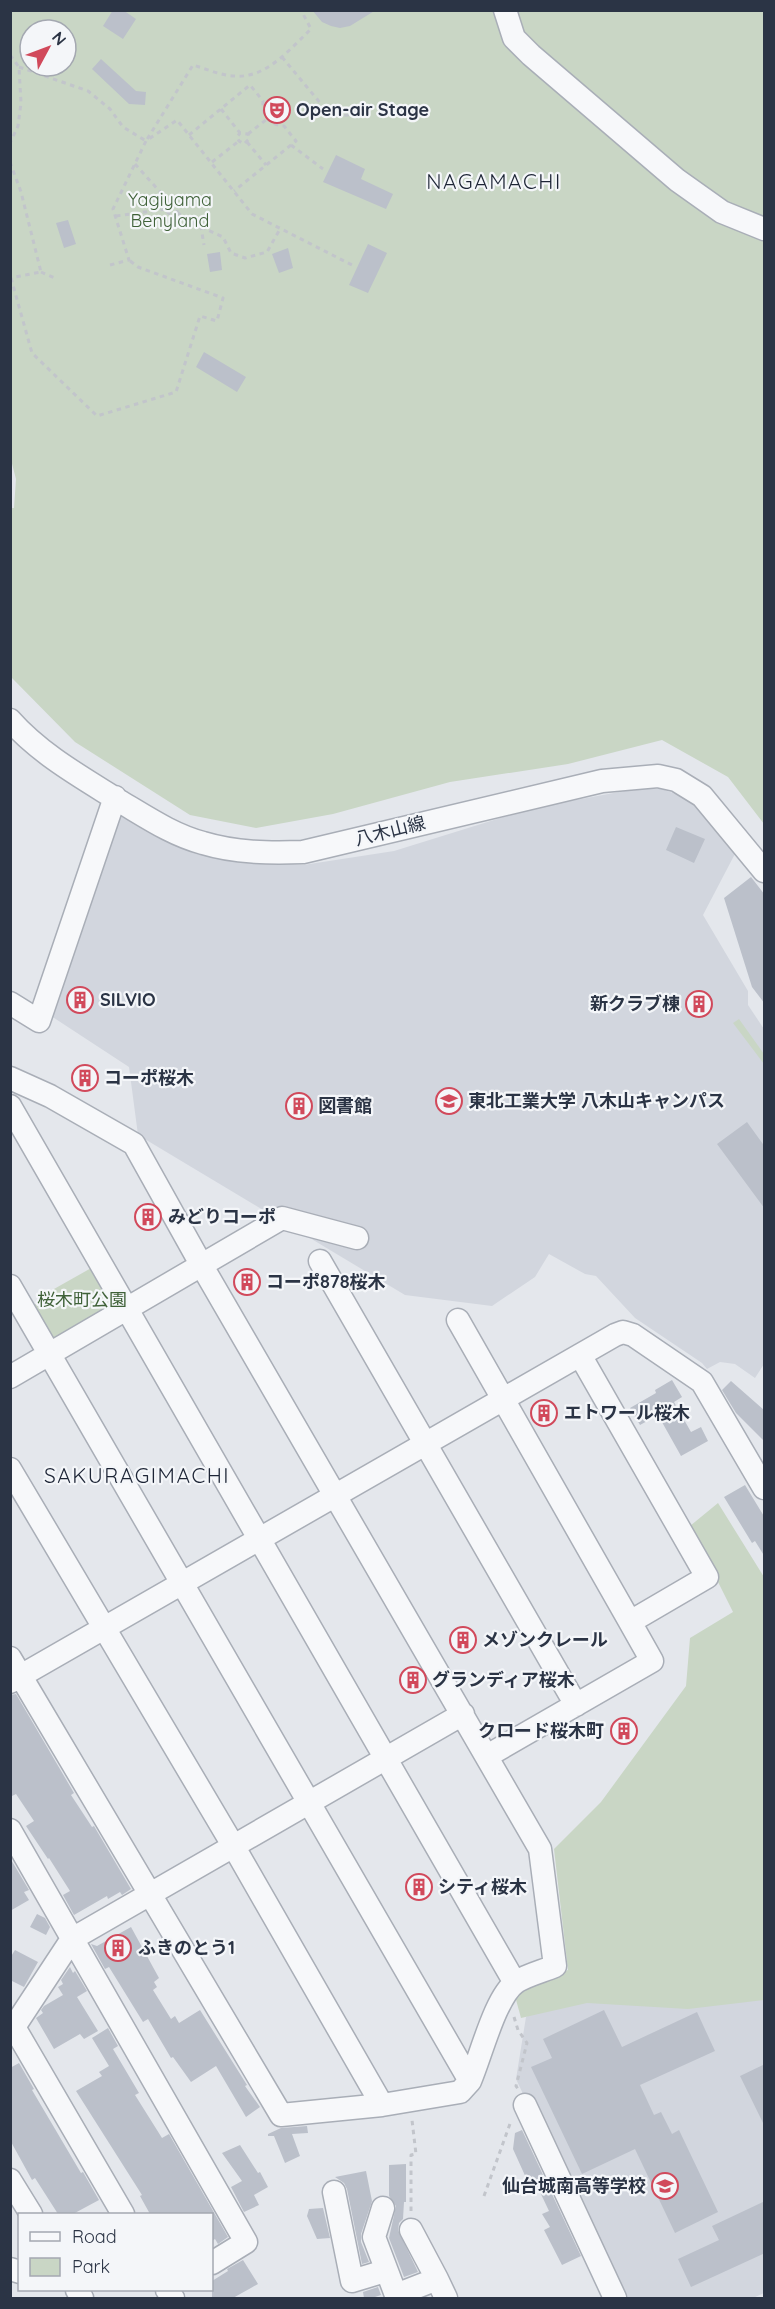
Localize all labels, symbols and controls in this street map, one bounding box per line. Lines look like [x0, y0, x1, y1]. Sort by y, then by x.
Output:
north arrow [18, 18, 78, 78]
text: N [48, 27, 71, 49]
theatre icon: Open-air Stage [262, 95, 292, 125]
place label: Open-air Stage [296, 98, 429, 121]
district label: NAGAMACHI [426, 168, 562, 194]
park label: Yagiyama Benyland [128, 188, 212, 232]
street label: 八木山線 [352, 811, 428, 850]
building icon: SILVIO [65, 985, 95, 1015]
place label: SILVIO [100, 988, 156, 1011]
building icon: 新クラブ棟 [684, 989, 714, 1019]
place label: 新クラブ棟 [590, 992, 680, 1015]
building icon: コーポ桜木 [70, 1063, 100, 1093]
place label: コーポ桜木 [104, 1066, 194, 1089]
school or university icon: 東北工業大学 八木山キャンパス [434, 1086, 464, 1116]
place label: 東北工業大学 八木山キャンパス [468, 1089, 725, 1112]
building icon: 図書館 [284, 1091, 314, 1121]
place label: 図書館 [318, 1094, 372, 1117]
building icon: みどりコーポ [133, 1202, 163, 1232]
place label: みどりコーポ [168, 1205, 276, 1228]
building icon: コーポ878桜木 [232, 1267, 262, 1297]
place label: コーポ878桜木 [266, 1270, 386, 1293]
park label: 桜木町公園 [37, 1288, 127, 1311]
building icon: エトワール桜木 [529, 1398, 559, 1428]
place label: エトワール桜木 [564, 1401, 690, 1424]
district label: SAKURAGIMACHI [44, 1462, 230, 1488]
building icon: メゾンクレール [448, 1625, 478, 1655]
place label: メゾンクレール [482, 1628, 608, 1651]
building icon: グランディア桜木 [398, 1665, 428, 1695]
place label: グランディア桜木 [432, 1668, 575, 1691]
building icon: クロード桜木町 [609, 1716, 639, 1746]
place label: クロード桜木町 [478, 1719, 604, 1742]
building icon: シティ桜木 [404, 1872, 434, 1902]
place label: シティ桜木 [438, 1875, 527, 1898]
building icon: ふきのとう1 [103, 1933, 133, 1963]
place label: ふきのとう1 [138, 1936, 235, 1959]
school or university icon: 仙台城南高等学校 [650, 2171, 680, 2201]
place label: 仙台城南高等学校 [502, 2174, 646, 2197]
legend [18, 2213, 213, 2291]
text: Road [72, 2225, 117, 2248]
text: Park [72, 2255, 110, 2278]

